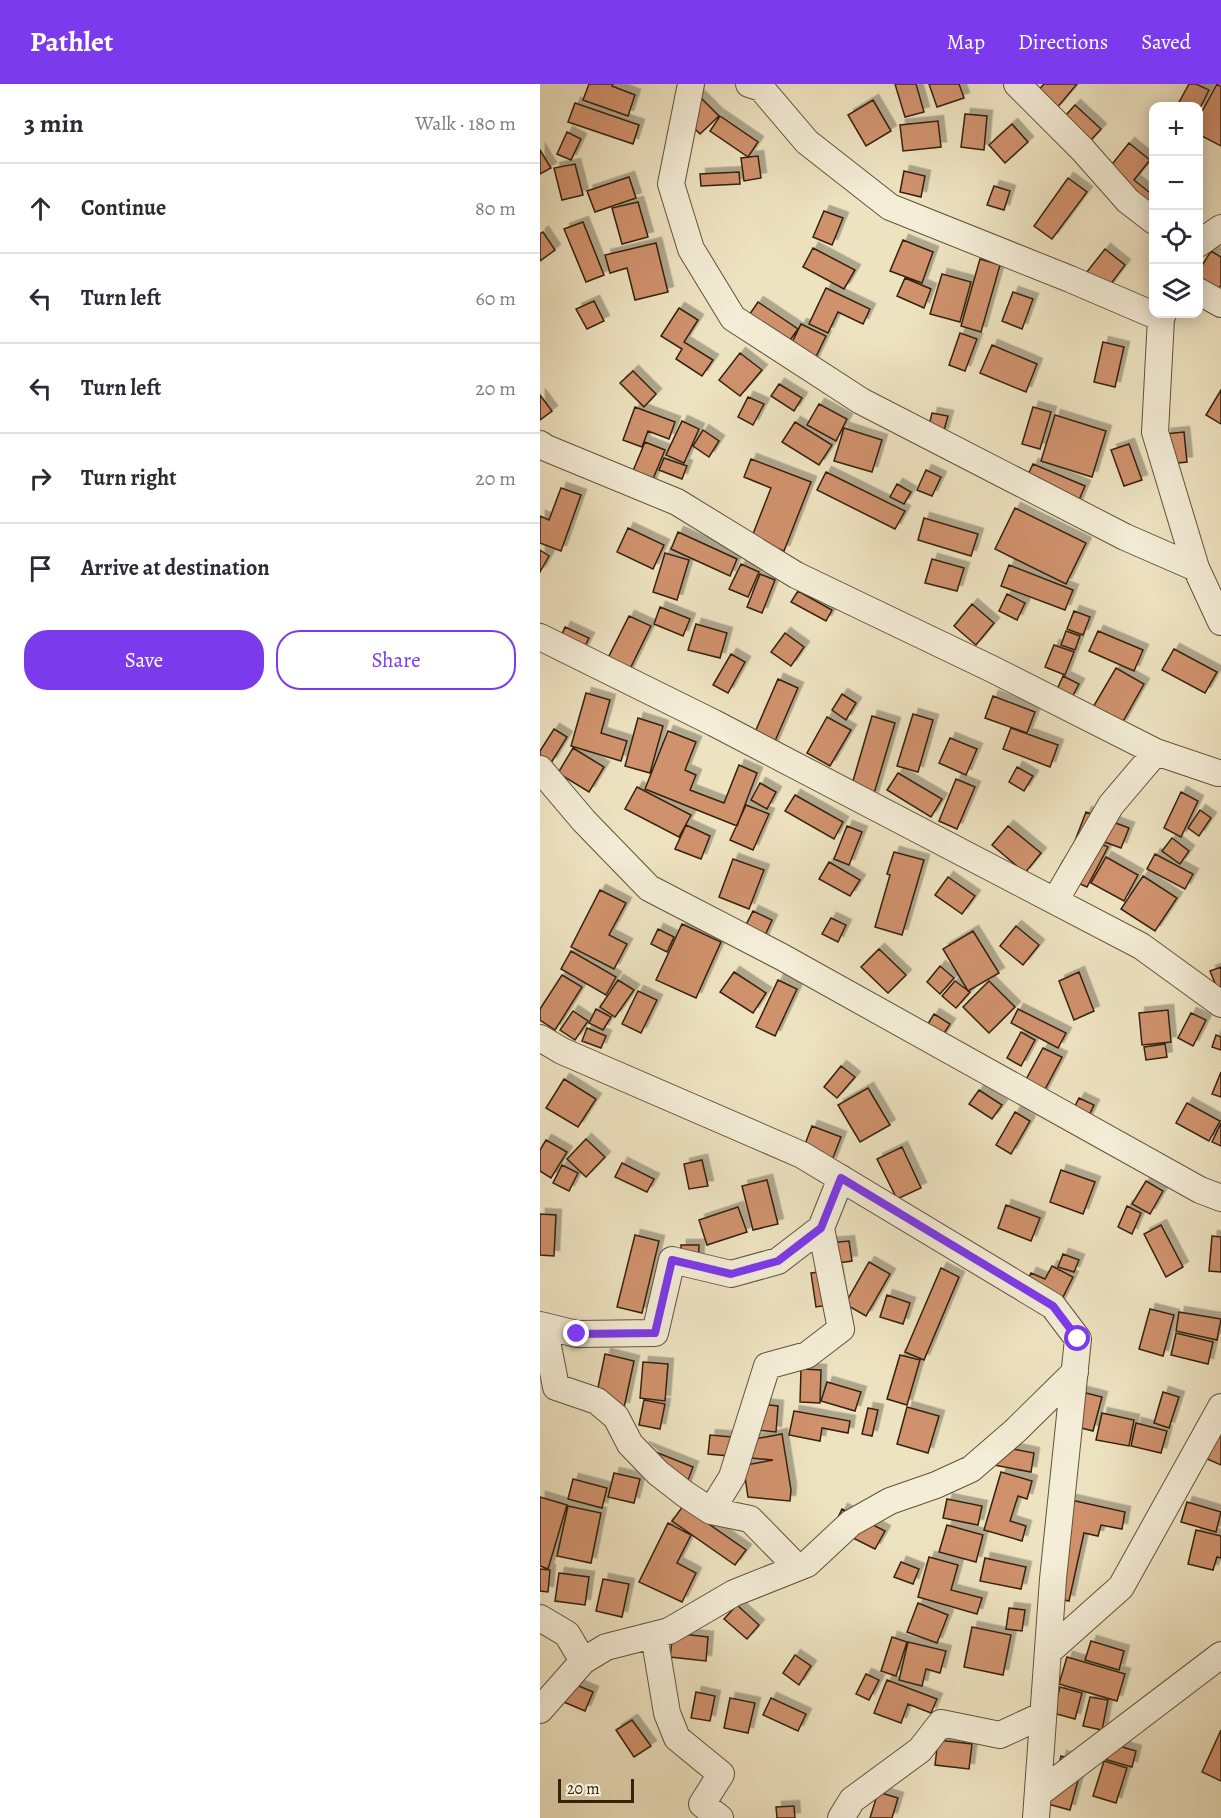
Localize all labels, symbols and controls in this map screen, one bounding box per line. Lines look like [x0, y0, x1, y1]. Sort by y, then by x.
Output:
text: Pathlet [30, 23, 113, 61]
text: Map [947, 28, 985, 56]
text: Directions [1018, 28, 1108, 56]
text: Saved [1141, 28, 1191, 56]
map controls [1149, 102, 1203, 318]
button: + [1149, 102, 1203, 156]
text: 3 min [24, 106, 84, 141]
text: Walk · 180 m [415, 110, 516, 137]
button: − [1149, 156, 1203, 210]
icon: ahead [24, 192, 57, 225]
text: Continue [81, 193, 166, 223]
text: 80 m [475, 195, 516, 222]
button: locate [1149, 210, 1203, 264]
button: layers [1149, 264, 1203, 318]
icon: left [24, 282, 57, 315]
text: Turn left [81, 283, 161, 313]
text: 60 m [476, 285, 516, 312]
icon: left [24, 372, 57, 405]
text: Turn left [81, 373, 161, 403]
text: 20 m [475, 375, 516, 402]
icon: right [24, 462, 57, 495]
text: Turn right [81, 463, 177, 493]
text: 20 m [475, 465, 516, 492]
icon: arrive [24, 552, 57, 585]
text: Arrive at destination [81, 553, 270, 583]
button: Save [24, 630, 264, 690]
button: Share [276, 630, 516, 690]
route end [563, 1320, 589, 1346]
route start [1064, 1325, 1090, 1351]
scale bar [558, 1776, 634, 1804]
text: 20 m [567, 1778, 600, 1800]

